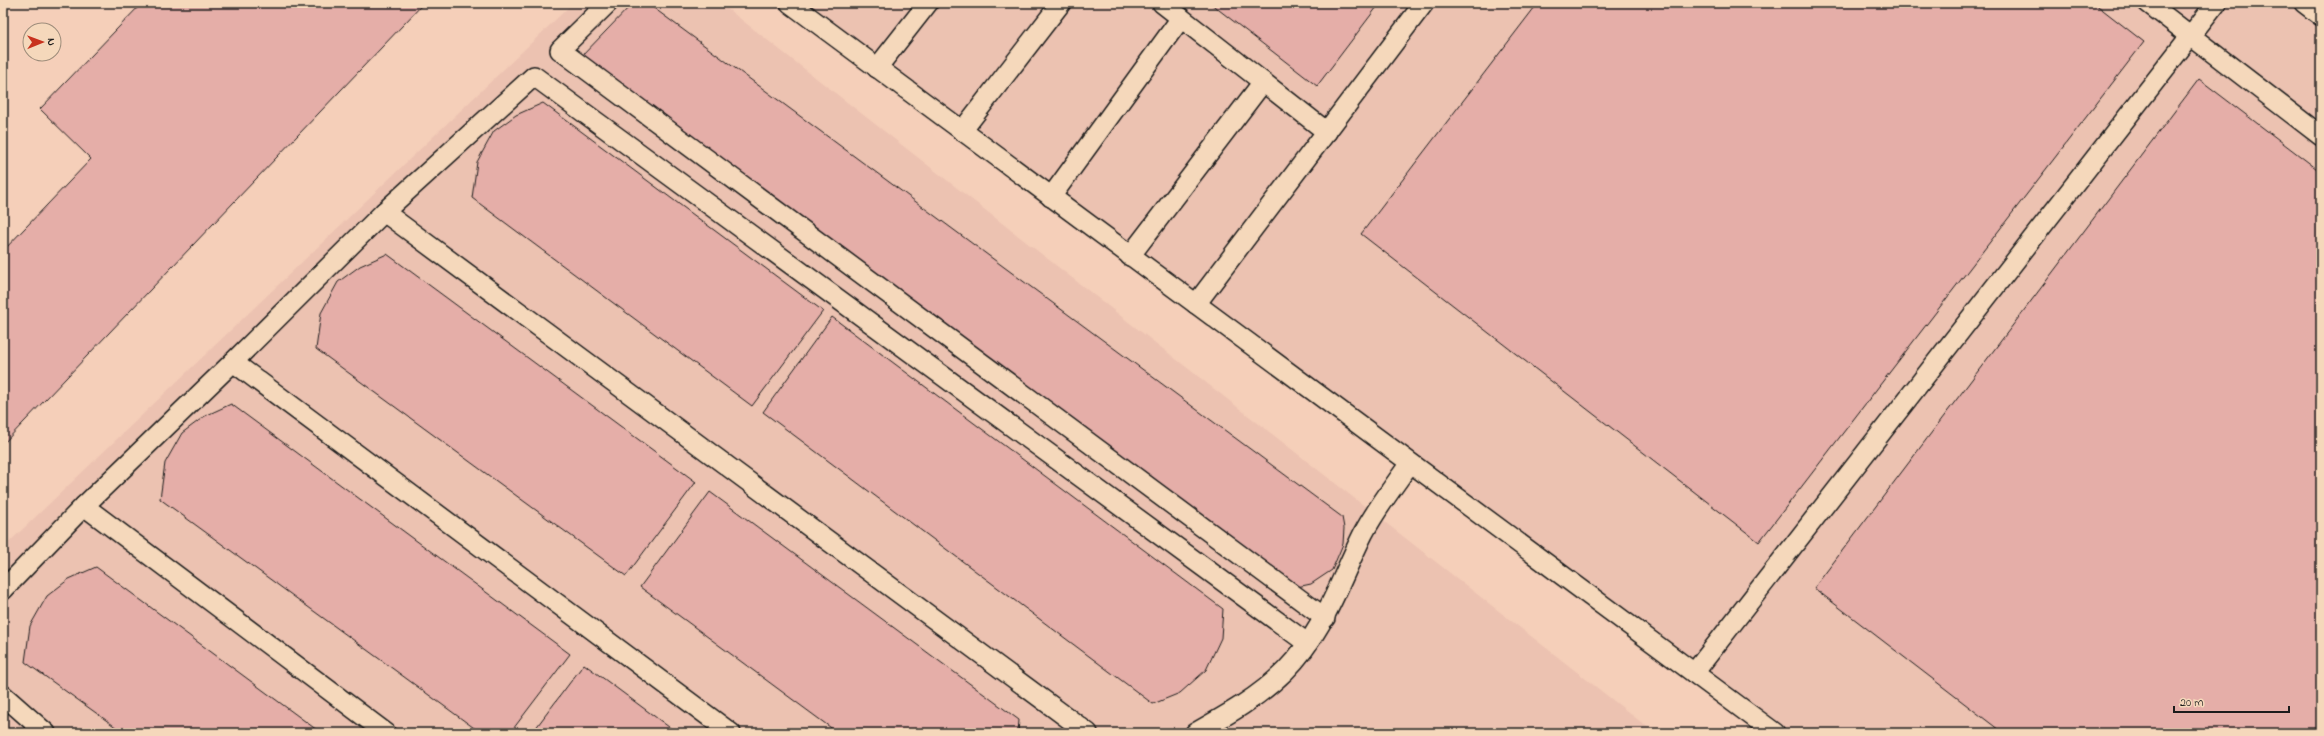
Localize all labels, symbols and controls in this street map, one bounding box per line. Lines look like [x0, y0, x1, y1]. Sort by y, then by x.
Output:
north arrow [22, 22, 62, 62]
text: N [43, 38, 59, 46]
scale bar [2174, 688, 2289, 714]
text: 20 m [2180, 694, 2203, 712]

